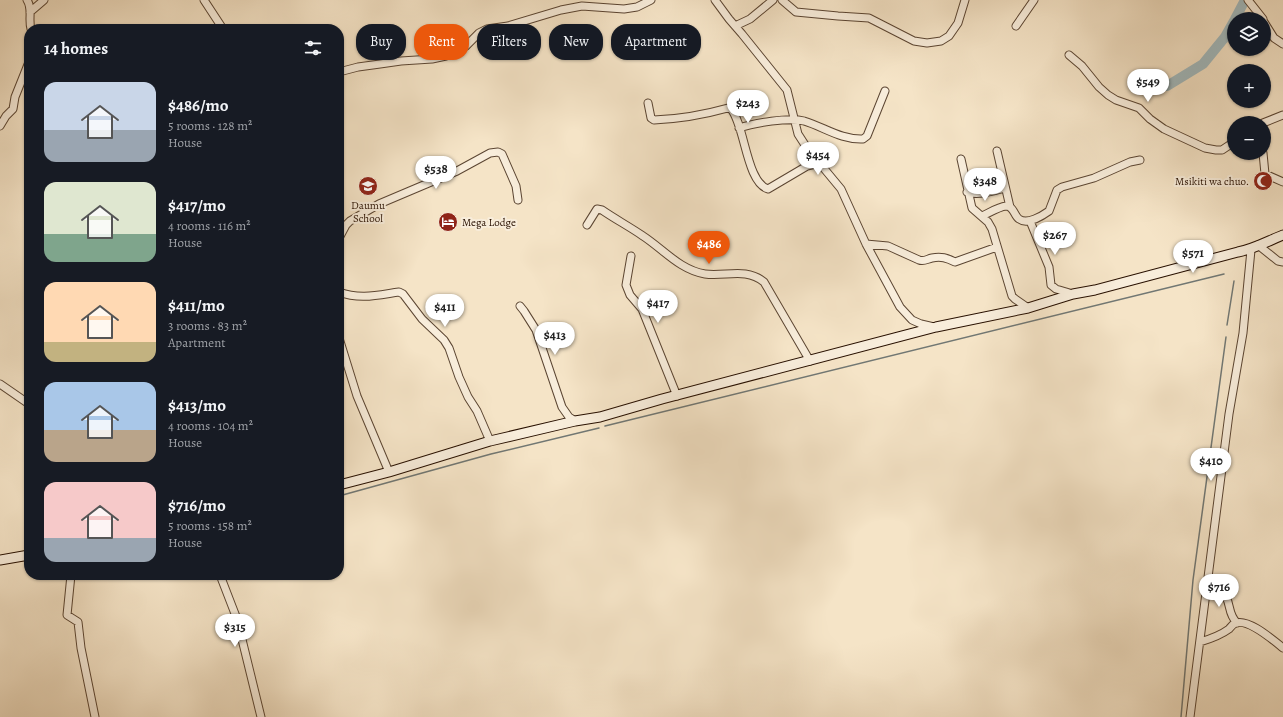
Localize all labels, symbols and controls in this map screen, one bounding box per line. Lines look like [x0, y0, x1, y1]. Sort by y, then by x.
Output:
map controls [1227, 12, 1271, 160]
button: layers [1227, 12, 1271, 56]
chip: Buy [356, 24, 406, 60]
chip: Rent [414, 24, 469, 60]
chip: Filters [477, 24, 541, 60]
chip: New [549, 24, 603, 60]
chip: Apartment [611, 24, 701, 60]
text: 14 homes [44, 37, 108, 60]
icon: filters [302, 37, 324, 59]
button: + [1227, 64, 1271, 108]
pin: $549 [1124, 69, 1172, 103]
text: $549 [1136, 73, 1160, 90]
pin: $243 [724, 90, 772, 124]
text: $486/mo [168, 94, 229, 117]
text: $243 [736, 94, 760, 111]
icon: home [76, 98, 124, 146]
button: − [1227, 116, 1271, 160]
text: 5 rooms · 128 m² [168, 117, 252, 134]
text: House [168, 134, 202, 151]
pin: $454 [794, 142, 842, 176]
text: $454 [806, 146, 830, 163]
pin: $538 [412, 156, 460, 190]
text: $538 [424, 160, 448, 177]
pin: $348 [961, 168, 1009, 202]
mosque icon: Msikiti wa chuo. [1252, 170, 1274, 192]
text: $348 [973, 172, 997, 189]
place label: Msikiti wa chuo. [1175, 174, 1249, 189]
school or university icon: Daumu School [357, 175, 379, 197]
text: $417/mo [168, 194, 226, 217]
icon: home [76, 198, 124, 246]
place label: Daumu School [351, 198, 385, 226]
hotel icon: Mega Lodge [437, 211, 459, 233]
place label: Mega Lodge [462, 215, 516, 230]
text: 4 rooms · 116 m² [168, 217, 251, 234]
pin: $267 [1031, 222, 1079, 256]
text: $267 [1043, 226, 1067, 243]
pin: $486 [685, 231, 733, 265]
text: House [168, 234, 202, 251]
text: $486 [697, 235, 721, 252]
pin: $571 [1169, 240, 1217, 274]
text: $571 [1182, 244, 1204, 261]
pin: $417 [634, 290, 682, 324]
text: $411/mo [168, 294, 225, 317]
pin: $411 [421, 294, 469, 328]
text: $417 [647, 294, 669, 311]
icon: home [76, 298, 124, 346]
text: $411 [434, 298, 456, 315]
text: 3 rooms · 83 m² [168, 317, 247, 334]
pin: $413 [531, 322, 579, 356]
text: $413 [544, 326, 566, 343]
text: Apartment [168, 334, 226, 351]
text: $413/mo [168, 394, 226, 417]
icon: home [76, 398, 124, 446]
text: 4 rooms · 104 m² [168, 417, 253, 434]
text: House [168, 434, 202, 451]
pin: $410 [1187, 448, 1235, 482]
text: $410 [1199, 452, 1223, 469]
text: $716/mo [168, 494, 226, 517]
icon: home [76, 498, 124, 546]
text: 5 rooms · 158 m² [168, 517, 252, 534]
text: House [168, 534, 202, 551]
pin: $716 [1195, 574, 1243, 608]
text: $716 [1208, 578, 1230, 595]
pin: $315 [211, 614, 259, 648]
text: $315 [224, 618, 246, 635]

